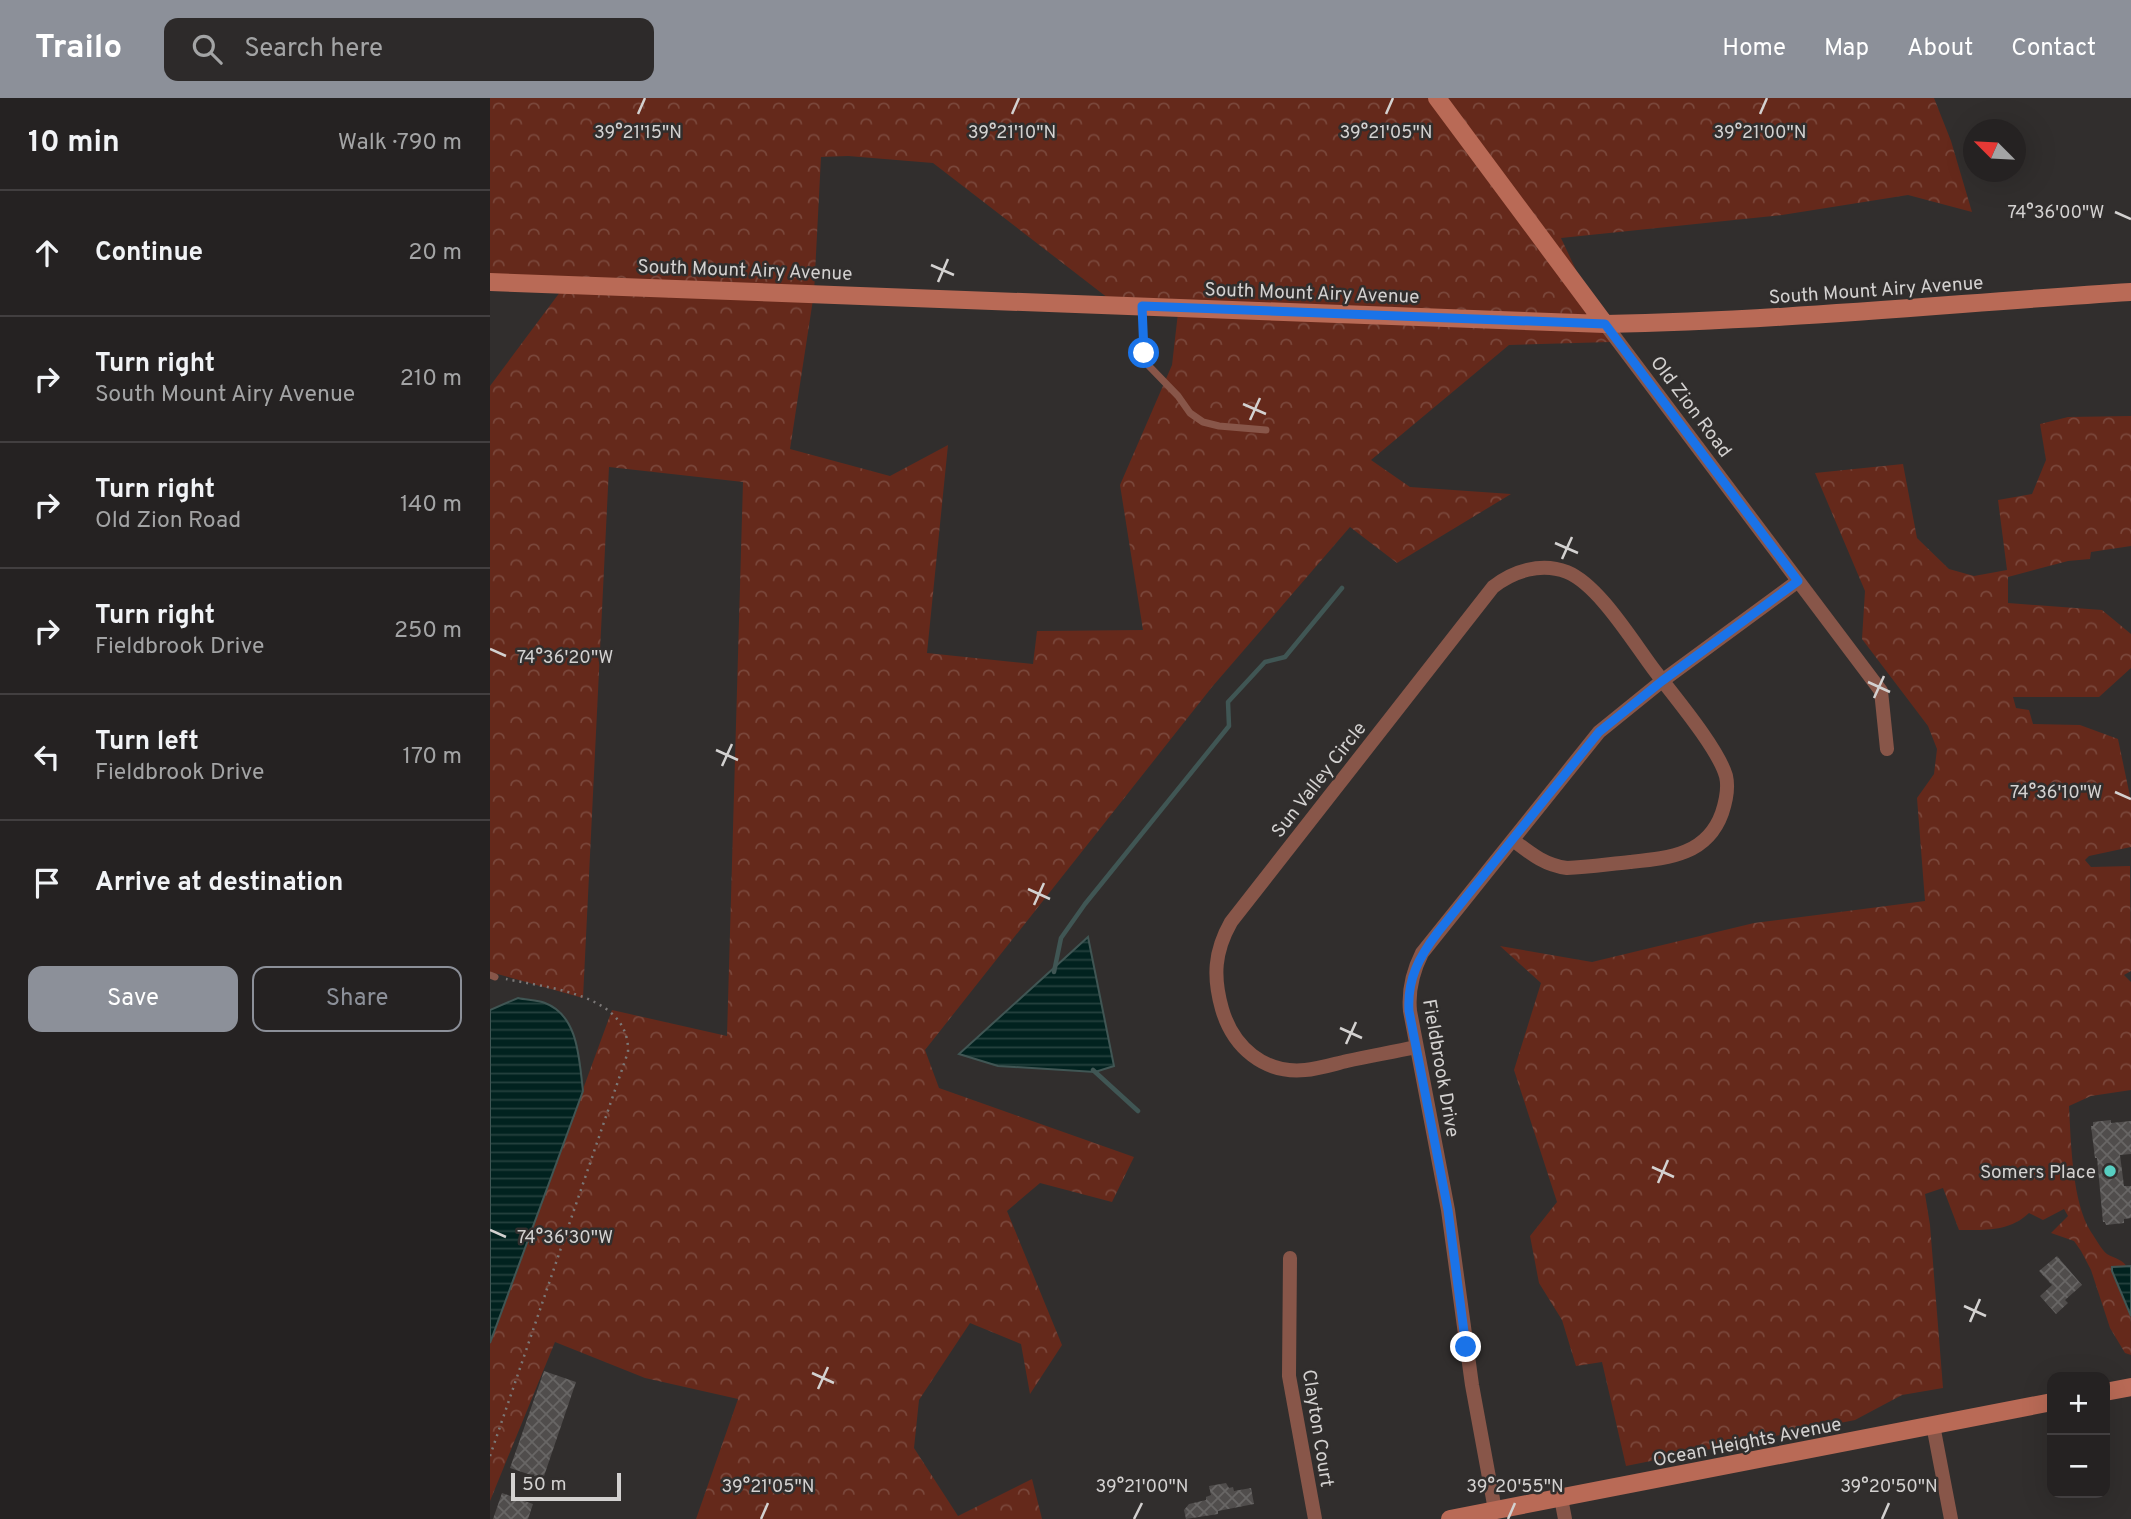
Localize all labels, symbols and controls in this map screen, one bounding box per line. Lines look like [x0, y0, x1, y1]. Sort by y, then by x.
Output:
search box [164, 18, 654, 81]
text: Trailo [35, 28, 122, 70]
icon: search [188, 30, 226, 68]
text: Search here [244, 33, 383, 66]
text: Home [1722, 34, 1786, 64]
text: Map [1824, 34, 1869, 64]
text: About [1907, 34, 1973, 64]
text: Contact [2011, 34, 2096, 64]
north arrow [1963, 119, 2026, 182]
text: 39°21'15"N [594, 122, 682, 145]
text: 39°21'10"N [968, 122, 1056, 145]
text: 39°21'05"N [1340, 122, 1432, 145]
text: 39°21'00"N [1713, 122, 1807, 145]
text: 10 min [28, 125, 120, 162]
text: Walk · 790 m [338, 129, 462, 158]
text: 74°36'00"W [2008, 202, 2104, 225]
icon: ahead [28, 234, 66, 272]
text: Continue [95, 237, 203, 270]
text: 20 m [408, 239, 462, 268]
street label: South Mount Airy Avenue [637, 255, 853, 287]
street label: South Mount Airy Avenue [1768, 272, 1984, 310]
street label: South Mount Airy Avenue [1204, 278, 1420, 310]
route start [1128, 337, 1159, 368]
text: Turn right [95, 348, 215, 381]
street label: Old Zion Road [1644, 352, 1736, 463]
icon: right [28, 360, 66, 398]
text: 210 m [400, 365, 462, 394]
text: South Mount Airy Avenue [95, 381, 355, 410]
text: Turn right [95, 474, 215, 507]
icon: right [28, 486, 66, 524]
text: 140 m [400, 491, 462, 520]
text: Old Zion Road [95, 507, 241, 536]
text: Turn right [95, 600, 215, 633]
icon: right [28, 612, 66, 650]
text: 250 m [394, 617, 462, 646]
text: Fieldbrook Drive [95, 633, 264, 662]
text: 74°36'20"W [517, 647, 613, 670]
street label: Sun Valley Circle [1267, 717, 1372, 843]
text: Turn left [95, 726, 199, 759]
icon: left [28, 738, 66, 776]
text: 170 m [403, 743, 462, 772]
text: Fieldbrook Drive [95, 759, 264, 788]
text: 74°36'10"W [2010, 782, 2102, 805]
icon: arrive [28, 864, 66, 902]
text: Arrive at destination [95, 867, 343, 900]
button: Save [28, 966, 238, 1032]
button: Share [252, 966, 462, 1032]
street label: Fieldbrook Drive [1416, 997, 1464, 1139]
place label: Somers Place [1980, 1161, 2096, 1185]
marker: Somers Place [2102, 1163, 2118, 1179]
text: 74°36'30"W [517, 1227, 613, 1250]
route end [1450, 1331, 1481, 1362]
street label: Clayton Court [1296, 1368, 1338, 1489]
map controls [2047, 1372, 2110, 1498]
button: + [2047, 1372, 2110, 1435]
street label: Ocean Heights Avenue [1651, 1413, 1844, 1473]
button: − [2047, 1435, 2110, 1498]
scale bar [511, 1470, 621, 1502]
text: 50 m [522, 1473, 567, 1497]
text: 39°21'05"N [722, 1476, 814, 1499]
text: 39°21'00"N [1095, 1476, 1189, 1499]
text: 39°20'55"N [1466, 1476, 1564, 1499]
text: 39°20'50"N [1840, 1476, 1938, 1499]

